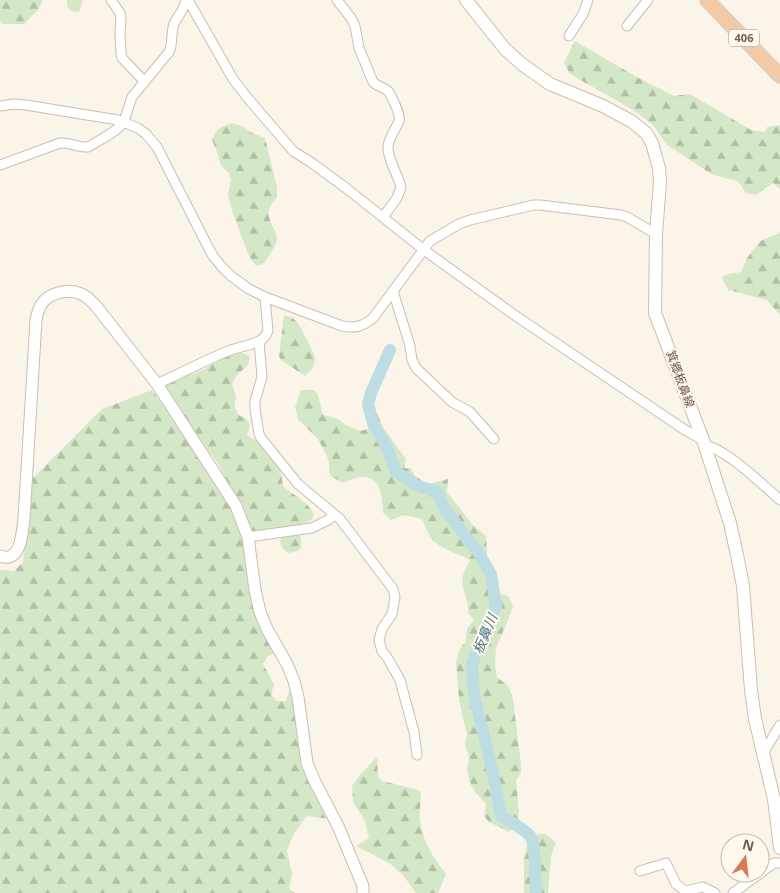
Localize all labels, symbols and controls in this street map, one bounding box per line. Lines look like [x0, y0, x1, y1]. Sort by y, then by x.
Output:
road number: 406 [729, 29, 759, 46]
street label: 箕郷板鼻線 [662, 348, 699, 410]
water label: 板鼻川 [468, 609, 502, 657]
north arrow [720, 833, 770, 883]
text: N [741, 834, 756, 856]

